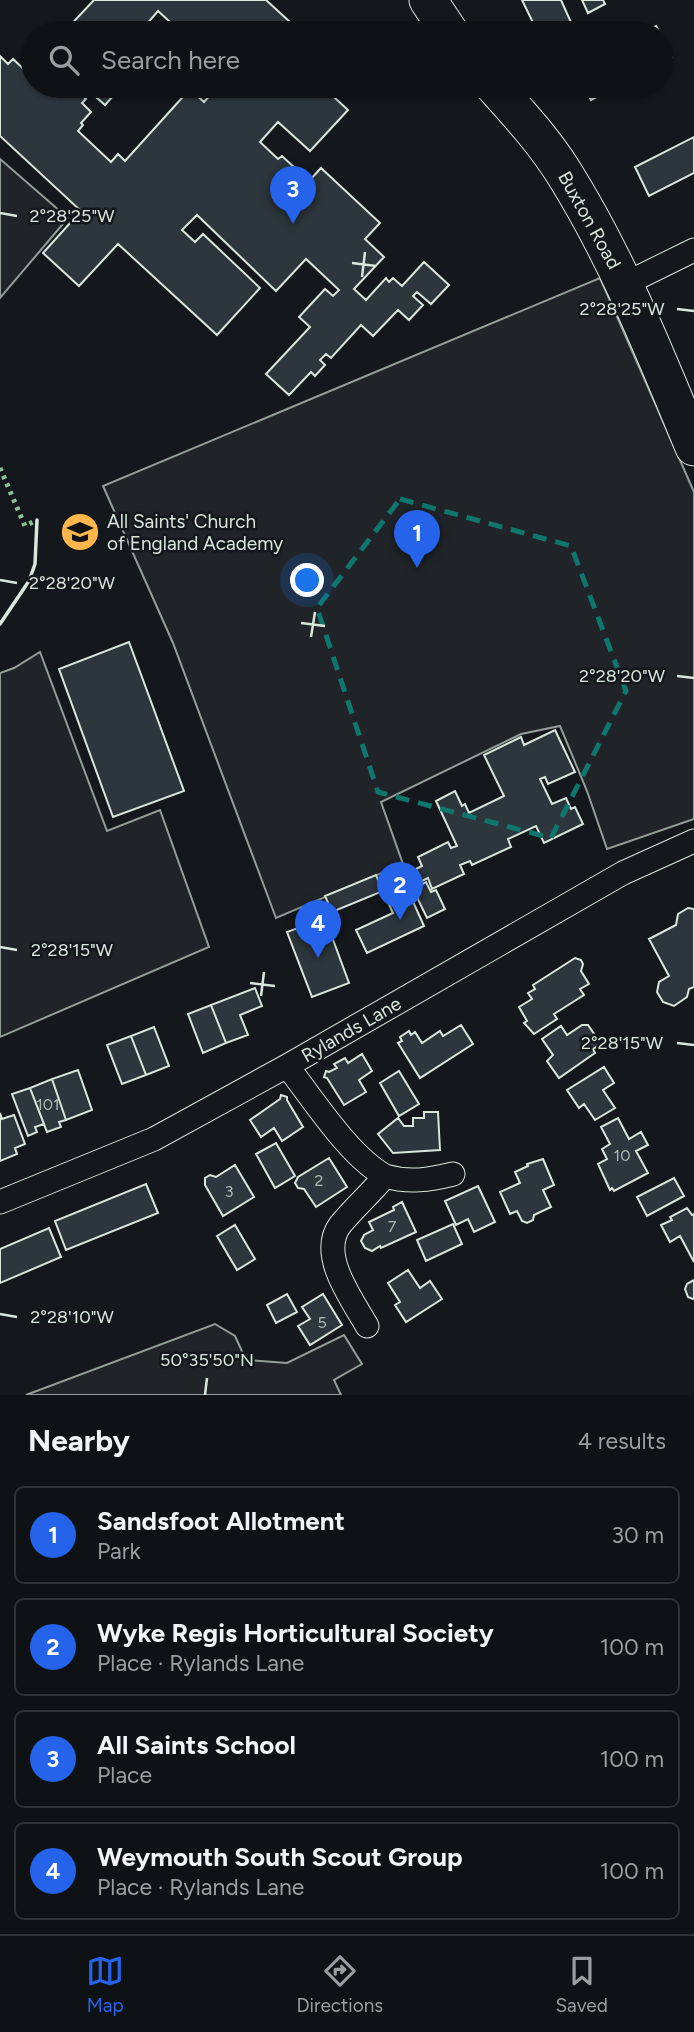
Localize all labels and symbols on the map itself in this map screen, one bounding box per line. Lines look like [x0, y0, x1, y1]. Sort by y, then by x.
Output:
pin: 3 [270, 166, 316, 224]
street label: Buxton Road [553, 167, 626, 273]
text: 2°28'25"W [30, 205, 115, 227]
text: 2°28'25"W [580, 298, 665, 320]
place label: All Saints' Church of England Academy [107, 510, 283, 555]
pin: 1 [394, 510, 440, 568]
school or university icon: All Saints' Church of England Academy [59, 511, 101, 553]
your location [290, 563, 324, 597]
text: 2°28'20"W [29, 572, 116, 594]
text: 2°28'20"W [579, 665, 666, 687]
pin: 2 [377, 862, 423, 920]
pin: 4 [295, 900, 341, 958]
text: 2°28'15"W [31, 939, 114, 961]
street label: Rylands Lane [297, 992, 405, 1067]
text: 2°28'15"W [581, 1032, 664, 1054]
house number: 101 [36, 1095, 60, 1114]
house number: 10 [614, 1146, 630, 1165]
house number: 2 [315, 1171, 323, 1190]
house number: 3 [225, 1182, 233, 1201]
house number: 7 [388, 1217, 397, 1236]
text: 2°28'10"W [30, 1306, 114, 1328]
house number: 5 [317, 1313, 327, 1332]
text: 50°35'50"N [160, 1349, 254, 1371]

